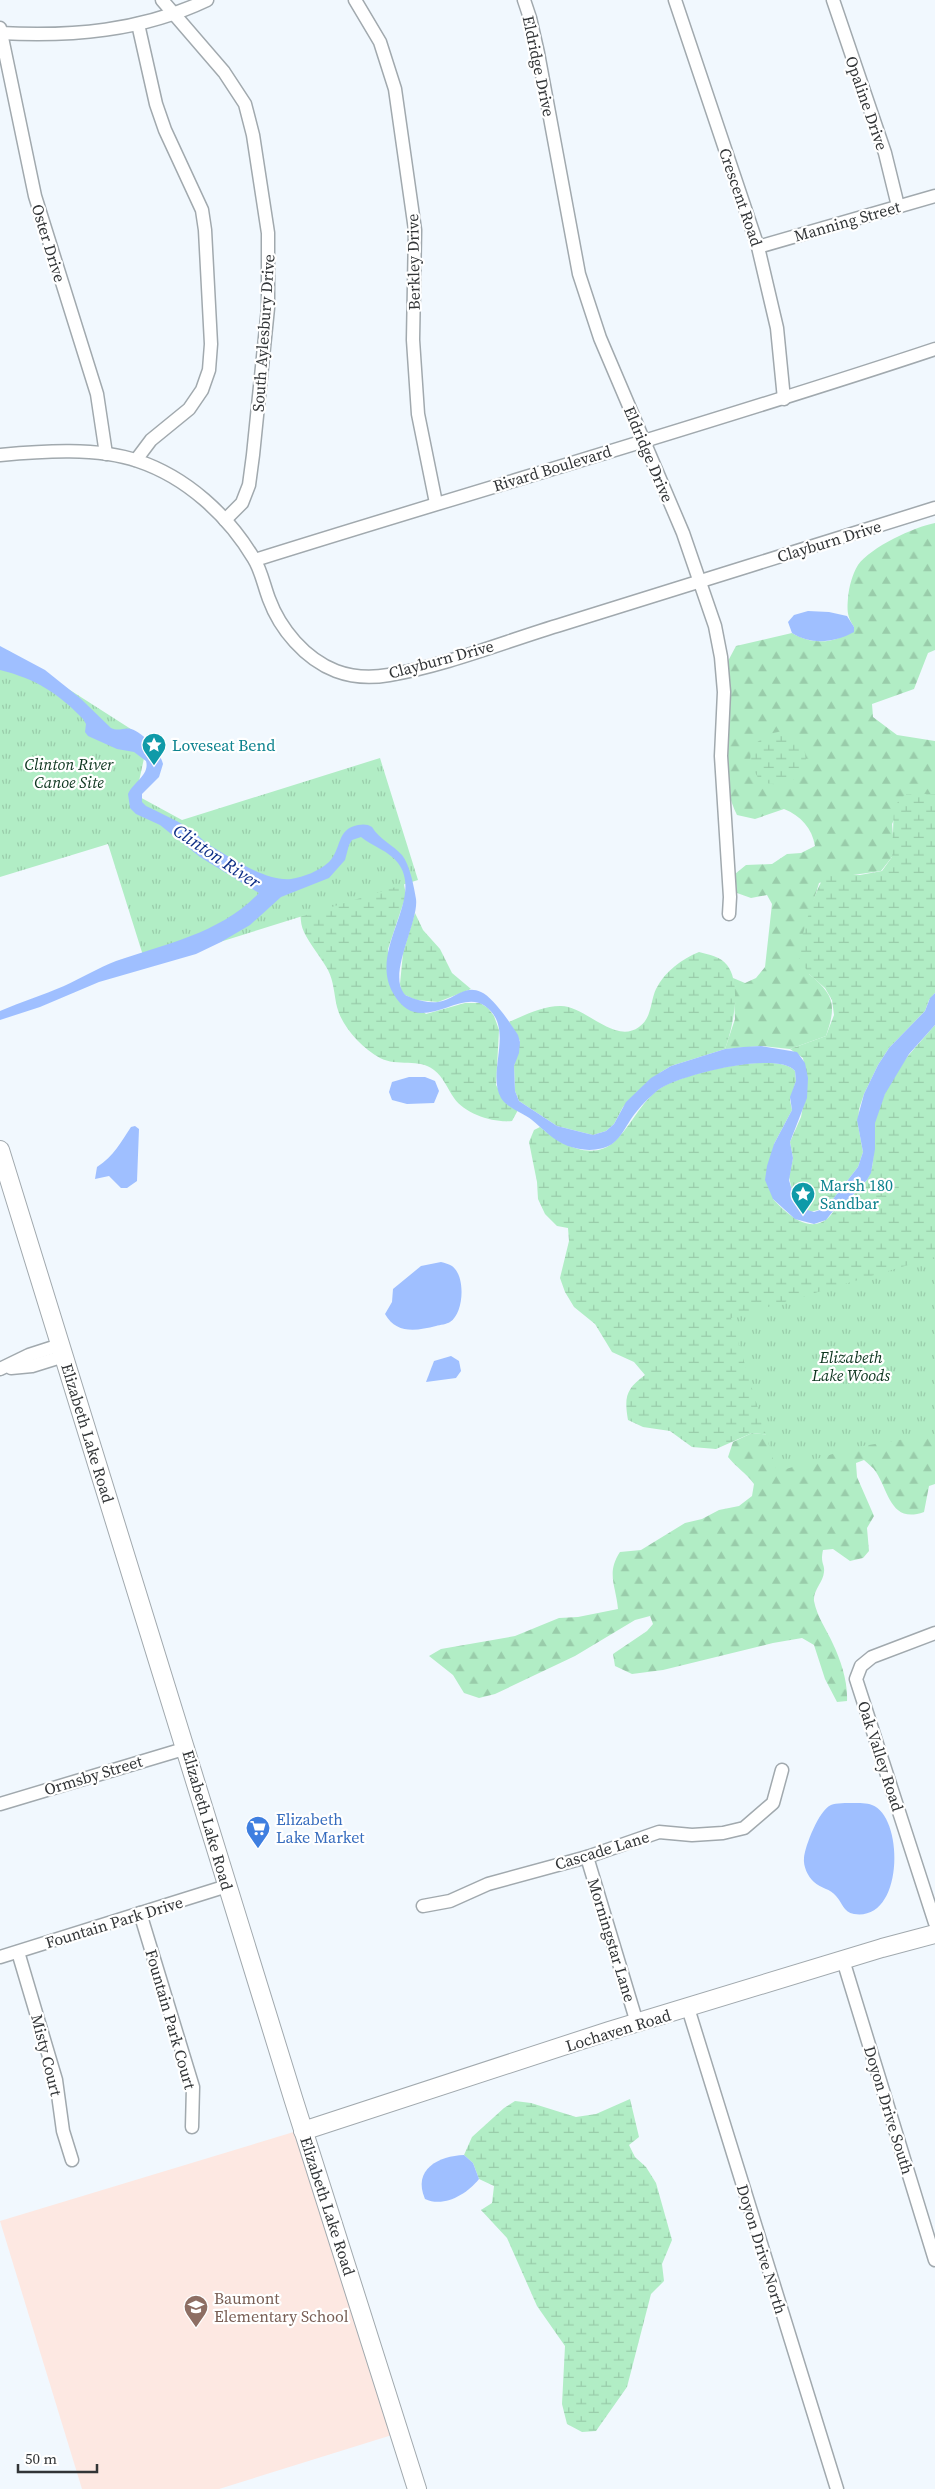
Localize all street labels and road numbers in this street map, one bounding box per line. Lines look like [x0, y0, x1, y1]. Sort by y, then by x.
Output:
street label: Eldridge Drive [518, 14, 560, 118]
street label: Opaline Drive [841, 53, 893, 153]
street label: Crescent Road [714, 145, 768, 249]
street label: Manning Street [791, 195, 903, 247]
street label: Oster Drive [27, 201, 71, 285]
street label: Berkley Drive [401, 213, 425, 311]
street label: South Aylesbury Drive [247, 253, 279, 413]
street label: Eldridge Drive [619, 403, 679, 505]
street label: Rivard Boulevard [490, 440, 614, 496]
street label: Clayburn Drive [774, 515, 884, 567]
street label: Clayburn Drive [386, 634, 496, 684]
street label: Elizabeth Lake Road [56, 1361, 120, 1505]
street label: Oak Valley Road [853, 1698, 909, 1814]
street label: Elizabeth Lake Road [177, 1747, 239, 1893]
street label: Ormsby Street [41, 1749, 146, 1800]
street label: Cascade Lane [552, 1825, 652, 1875]
street label: Morningstar Lane [583, 1875, 641, 2005]
street label: Fountain Park Drive [42, 1891, 186, 1953]
street label: Fountain Park Court [140, 1946, 202, 2092]
street label: Lochaven Road [563, 2004, 673, 2056]
street label: Misty Court [26, 2012, 68, 2099]
street label: Doyon Drive South [859, 2043, 919, 2177]
street label: Elizabeth Lake Road [295, 2134, 361, 2278]
street label: Doyon Drive North [732, 2181, 792, 2317]

